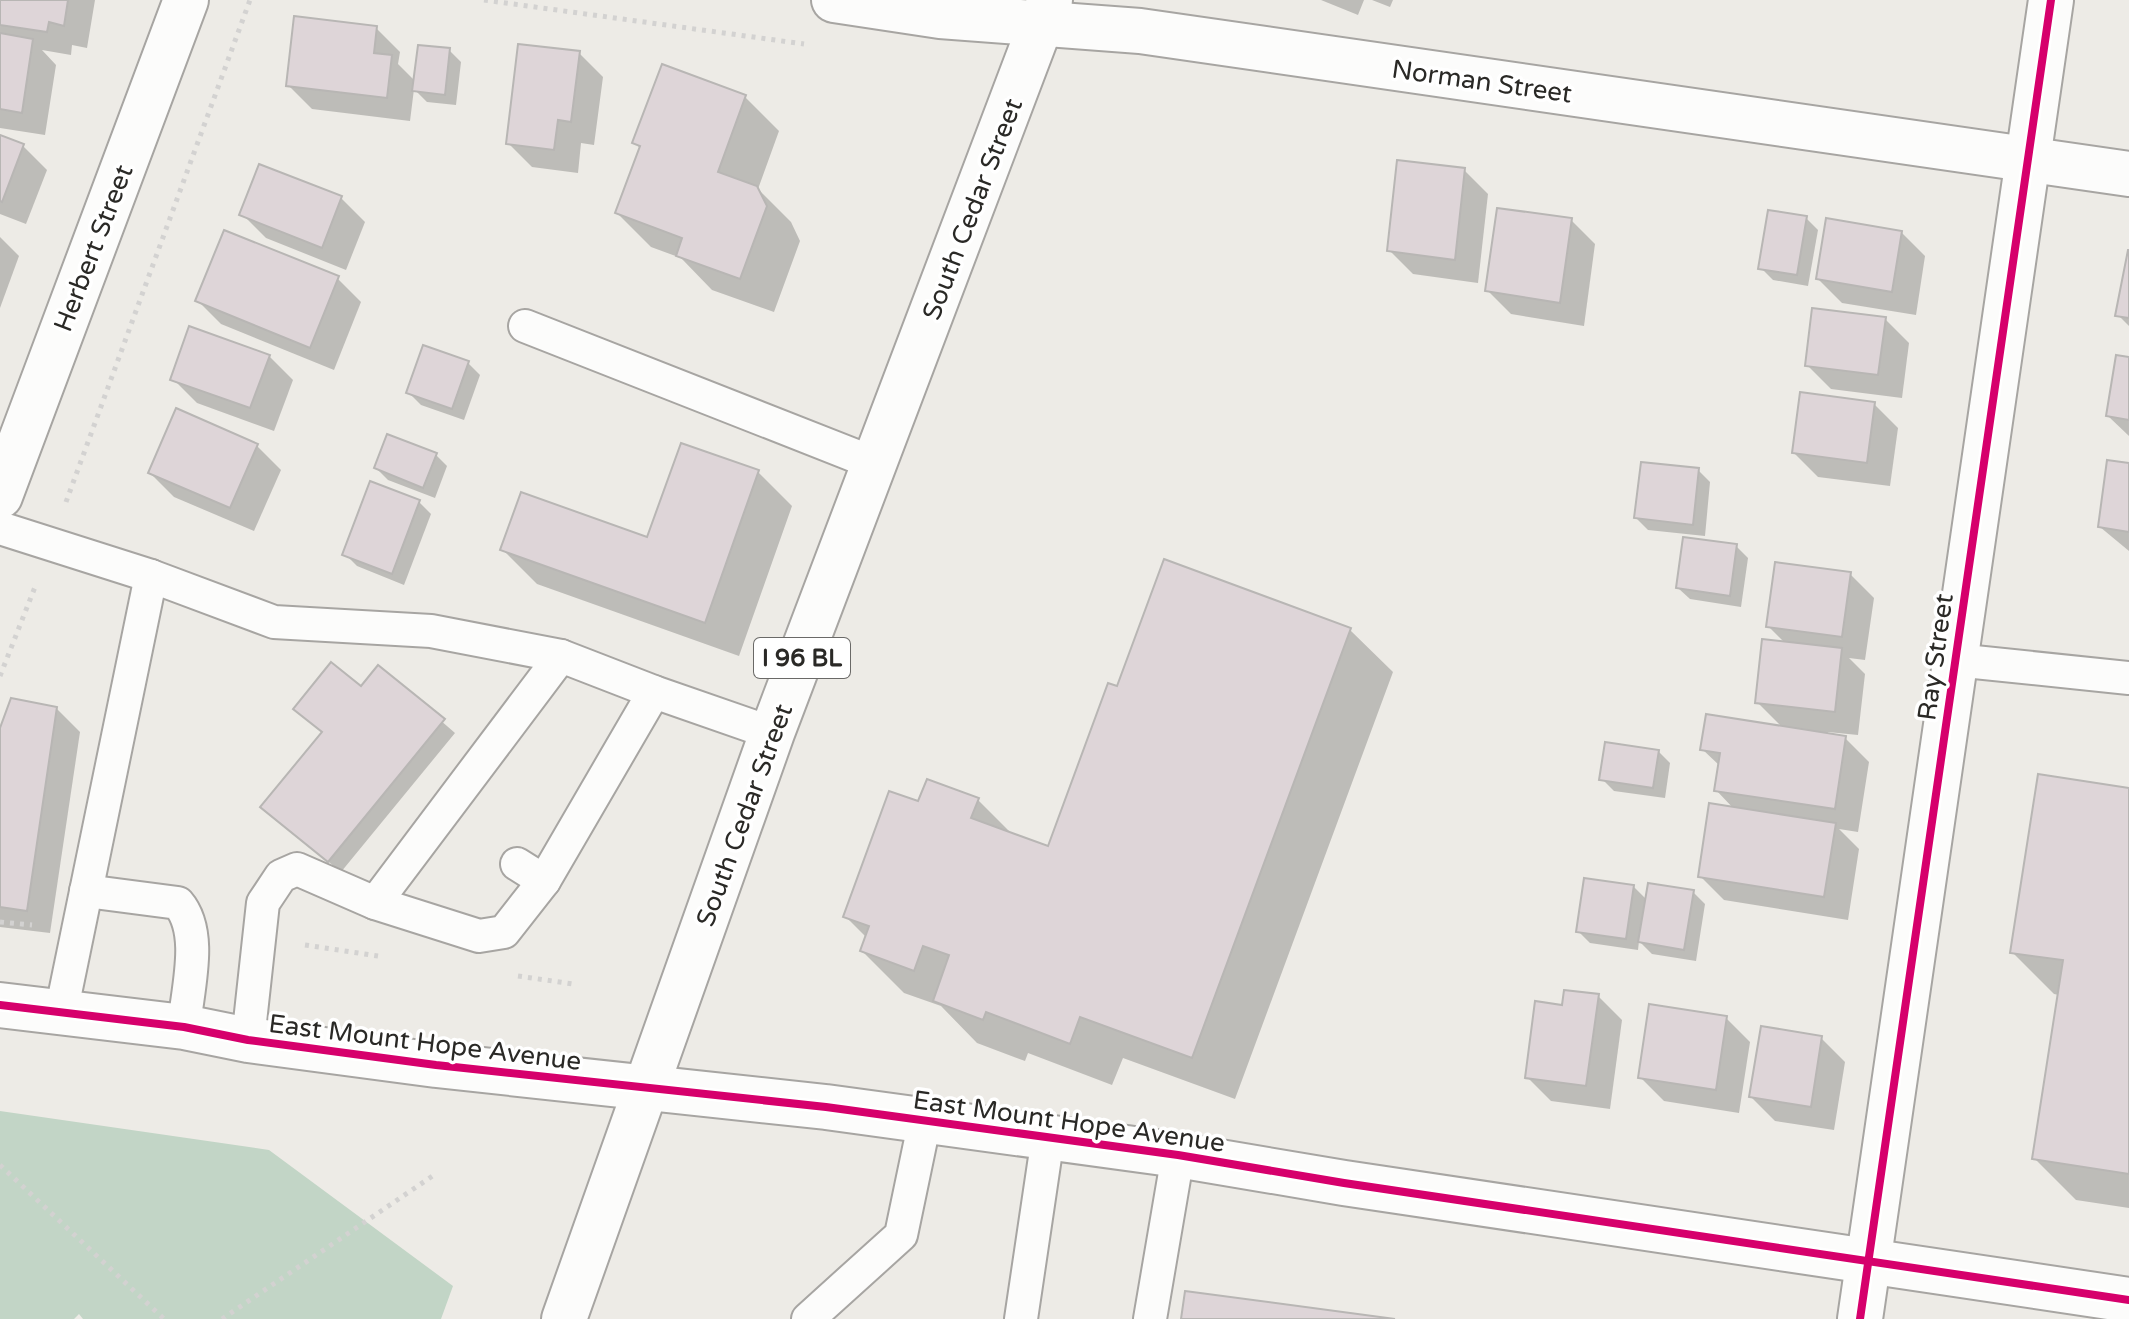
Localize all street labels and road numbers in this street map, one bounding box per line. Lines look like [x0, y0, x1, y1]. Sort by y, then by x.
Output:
street label: Norman Street [1390, 54, 1574, 109]
street label: South Cedar Street [916, 94, 1029, 324]
street label: Herbert Street [47, 160, 139, 336]
street label: Ray Street [1911, 592, 1960, 723]
road number: I 96 BL [754, 638, 850, 678]
street label: South Cedar Street [690, 700, 799, 931]
street label: East Mount Hope Avenue [267, 1008, 583, 1077]
street label: East Mount Hope Avenue [911, 1084, 1227, 1159]

